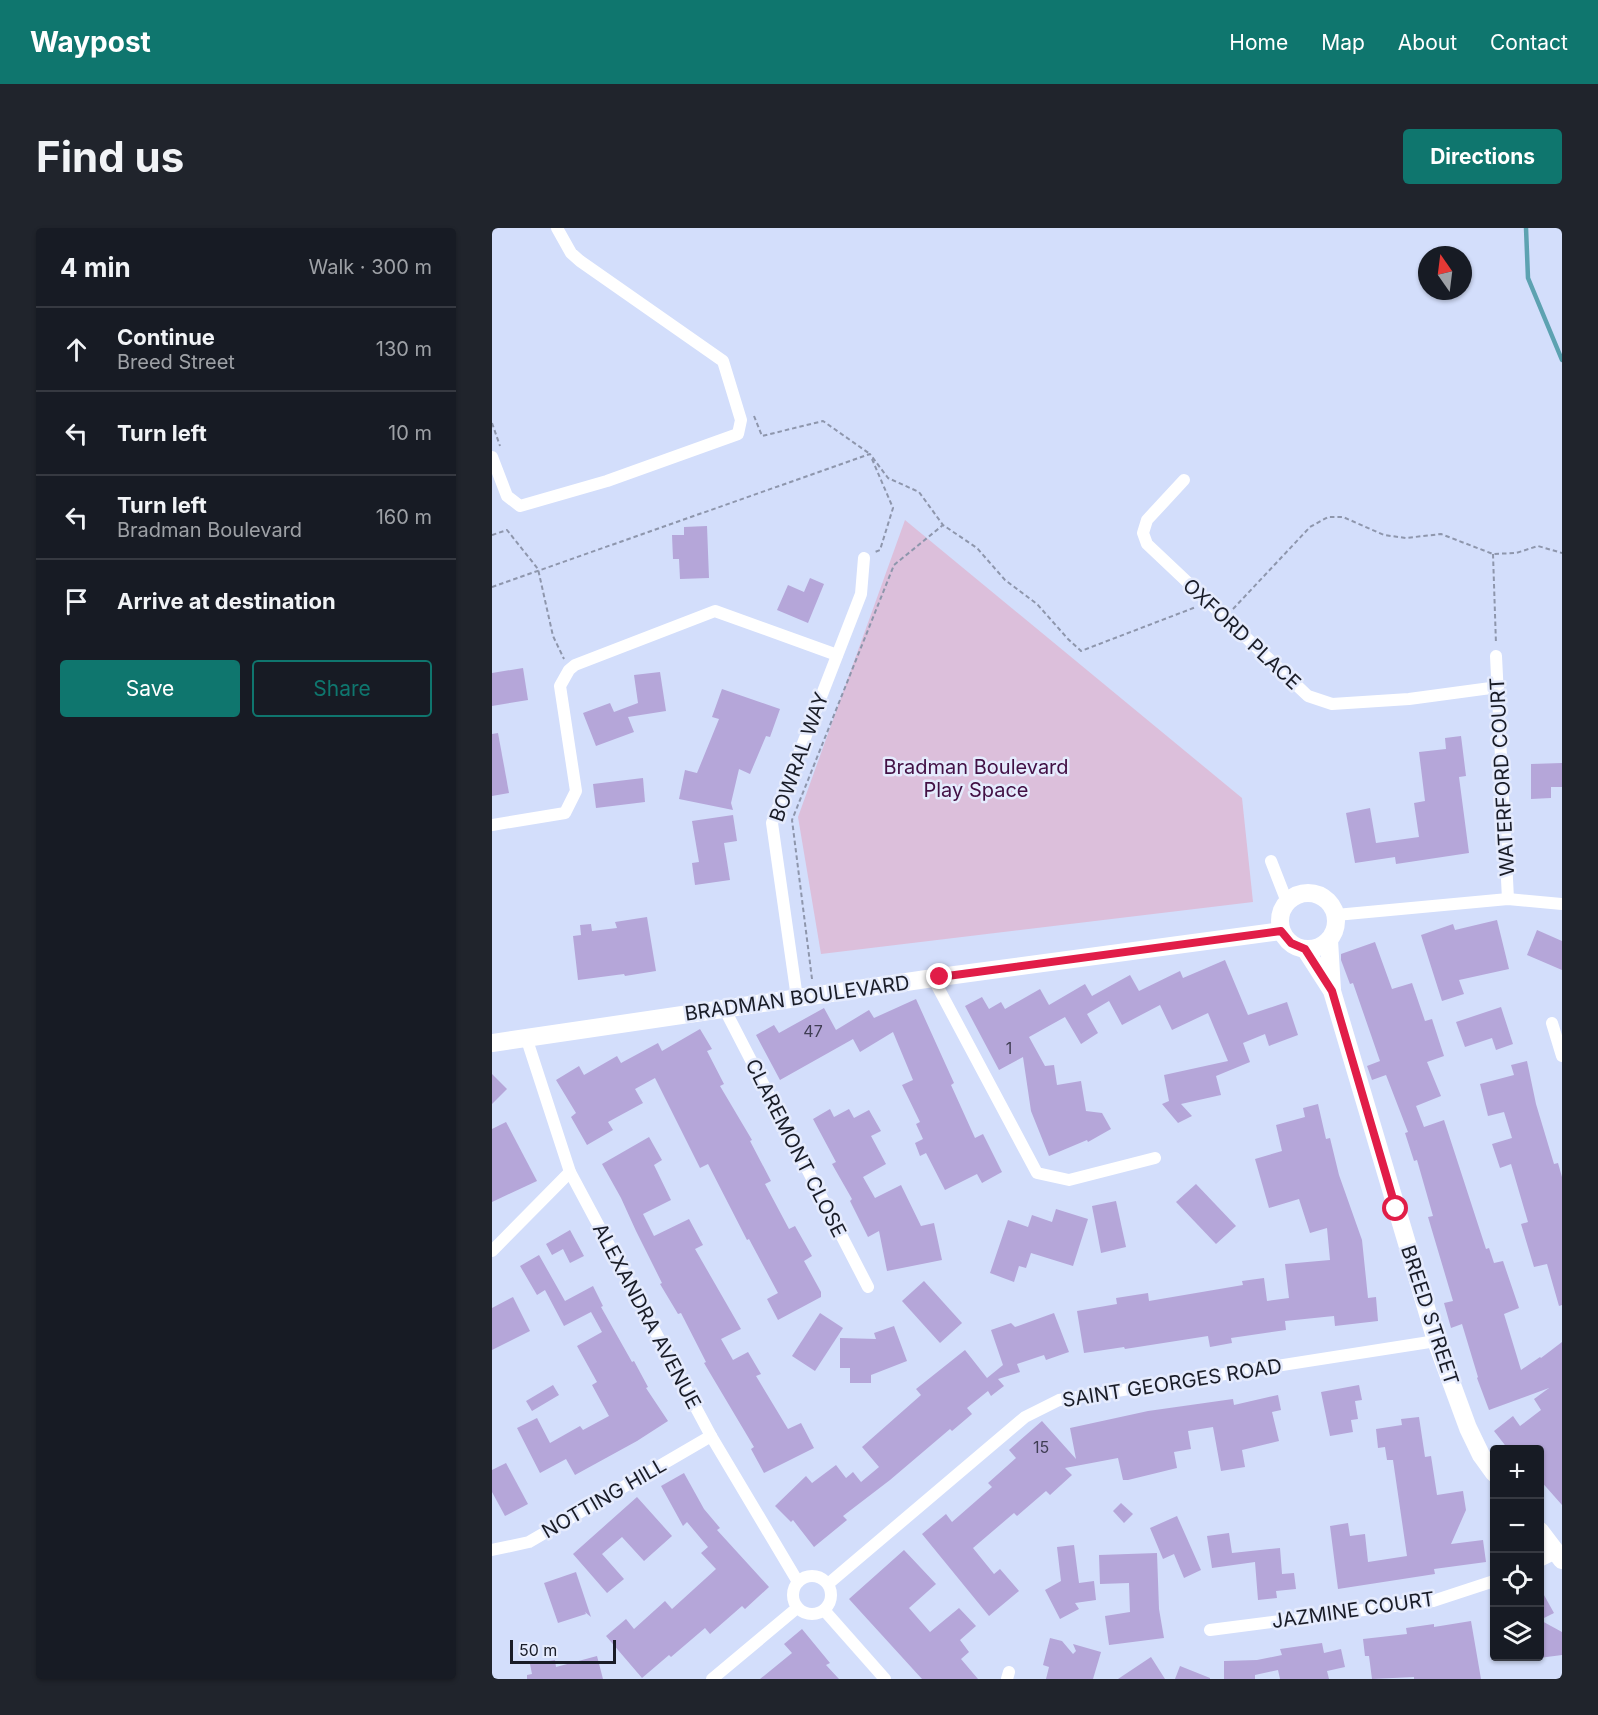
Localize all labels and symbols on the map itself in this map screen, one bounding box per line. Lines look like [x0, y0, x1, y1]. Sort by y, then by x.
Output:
north arrow [1418, 246, 1472, 300]
street label: OXFORD PLACE [1178, 573, 1306, 695]
street label: WATERFORD COURT [1485, 677, 1519, 877]
street label: BOWRAL WAY [764, 689, 834, 825]
park label: Bradman Boulevard Play Space [883, 755, 1069, 802]
route end [926, 963, 952, 989]
street label: BRADMAN BOULEVARD [683, 970, 911, 1026]
house number: 47 [803, 1021, 823, 1041]
house number: 1 [1006, 1038, 1012, 1058]
street label: CLAREMONT CLOSE [741, 1055, 851, 1241]
route start [1382, 1195, 1408, 1221]
street label: ALEXANDRA AVENUE [588, 1219, 706, 1413]
street label: BREED STREET [1396, 1242, 1464, 1388]
street label: SAINT GEORGES ROAD [1061, 1354, 1283, 1412]
house number: 15 [1033, 1437, 1049, 1457]
street label: NOTTING HILL [538, 1453, 670, 1543]
street label: JAZMINE COURT [1270, 1587, 1436, 1633]
scale bar [510, 1637, 616, 1664]

